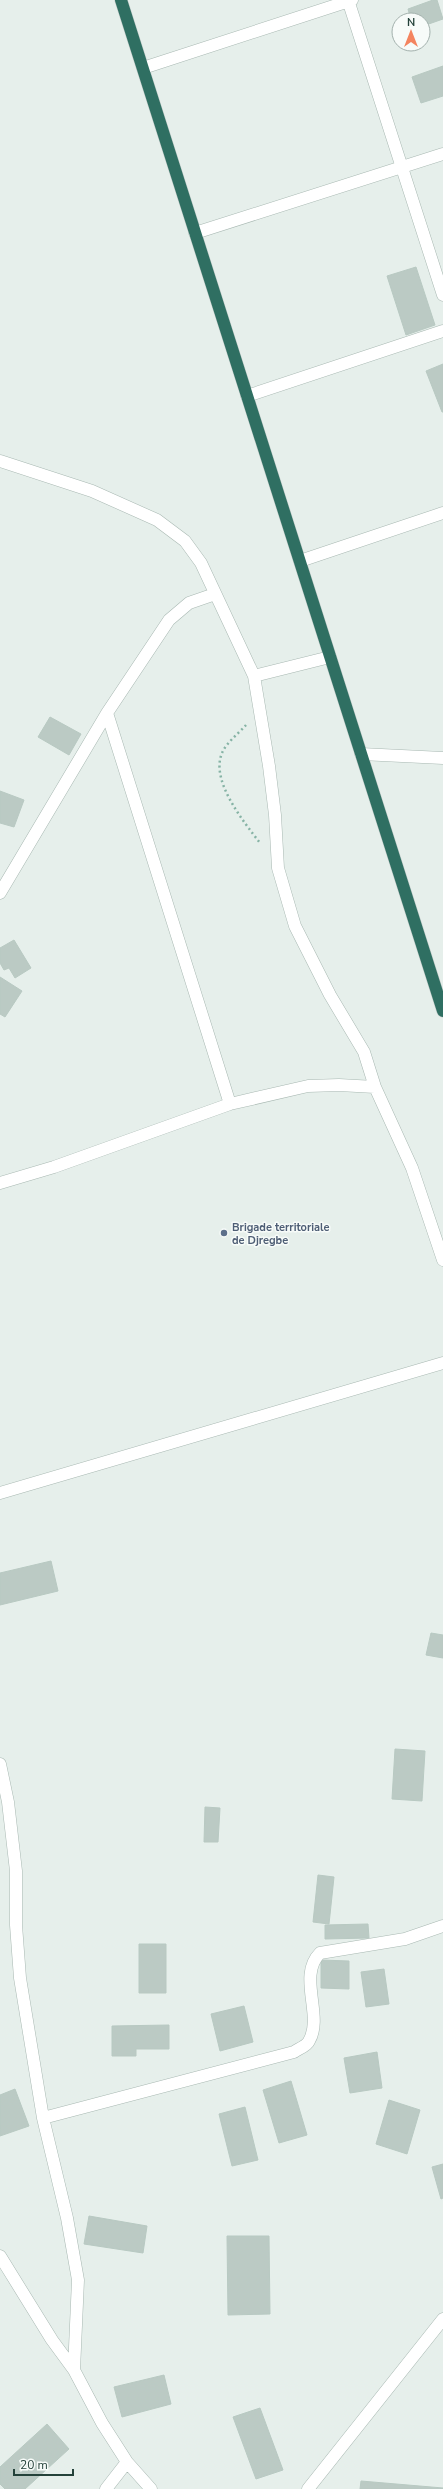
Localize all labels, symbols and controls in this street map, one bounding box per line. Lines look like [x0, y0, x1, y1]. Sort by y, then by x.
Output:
north arrow [391, 12, 431, 52]
text: N [407, 15, 415, 30]
place label: Brigade territoriale de Djregbe [232, 1220, 330, 1248]
marker: Brigade territoriale de Djregbe [219, 1228, 229, 1238]
scale bar [14, 2451, 73, 2477]
text: 20 m [20, 2457, 48, 2473]

